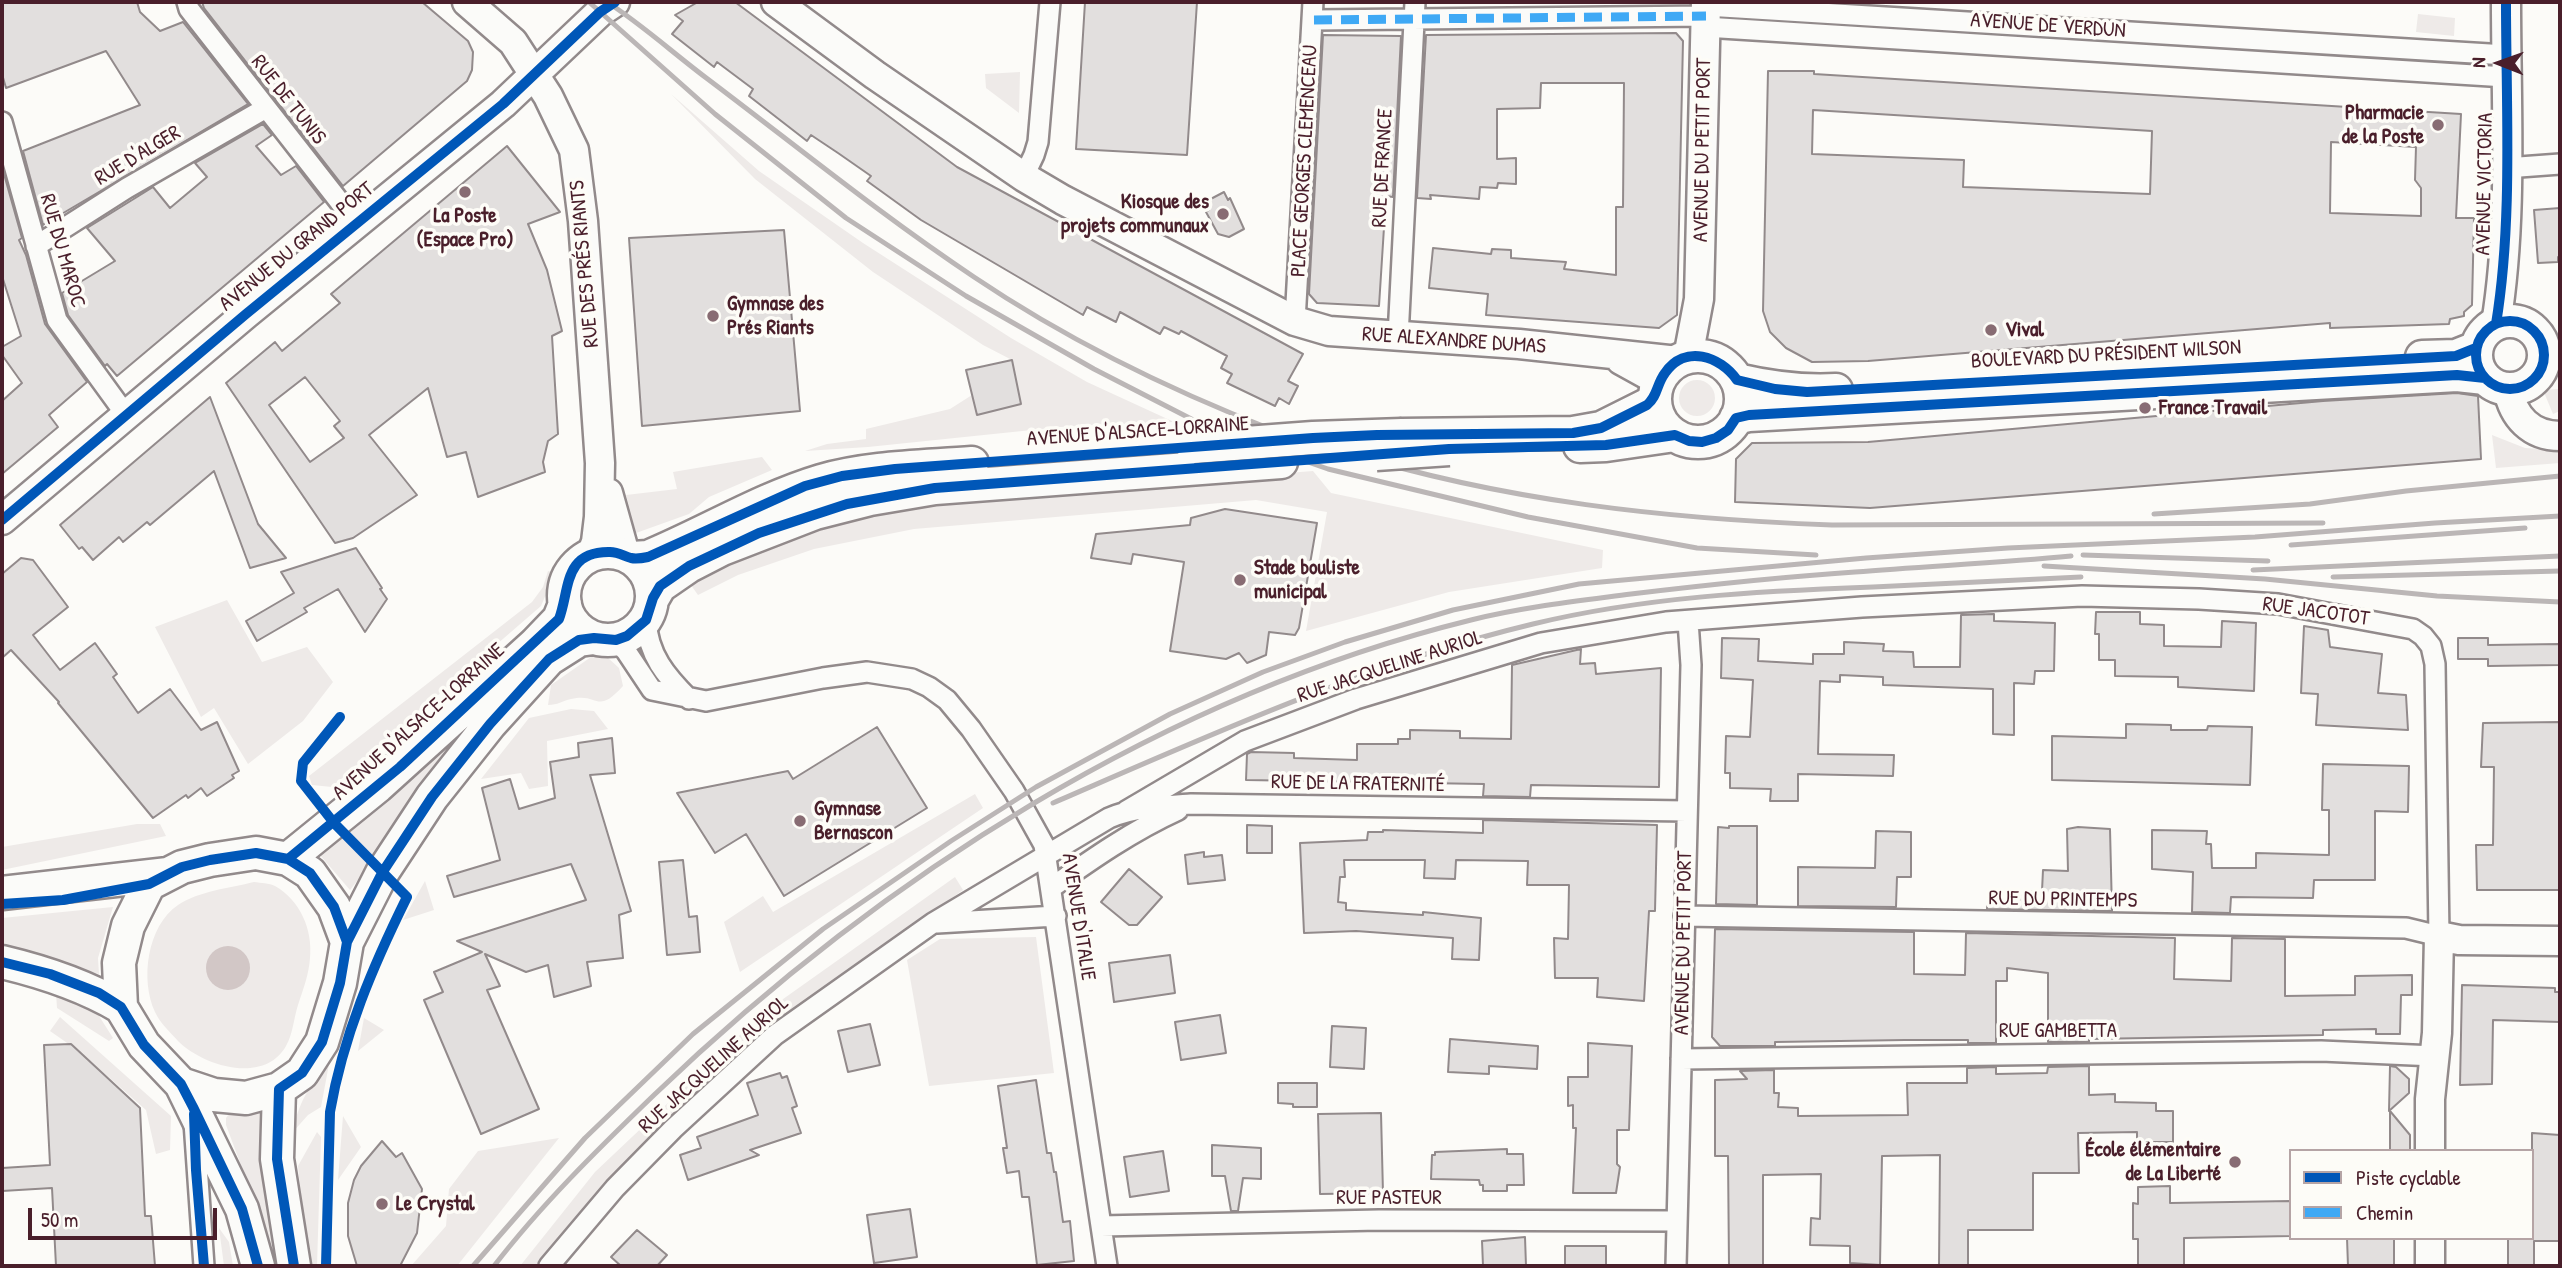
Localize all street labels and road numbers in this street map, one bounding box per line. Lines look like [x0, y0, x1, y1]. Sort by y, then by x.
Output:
street label: AVENUE DE VERDUN [1970, 8, 2126, 44]
street label: PLACE GEORGES CLEMENCEAU [1286, 44, 1324, 278]
street label: RUE DE TUNIS [245, 50, 331, 150]
street label: AVENUE DU PETIT PORT [1689, 58, 1717, 242]
street label: RUE DE FRANCE [1367, 108, 1399, 228]
street label: AVENUE VICTORIA [2471, 112, 2499, 256]
street label: RUE D'ALGER [91, 121, 185, 191]
street label: AVENUE DU GRAND PORT [215, 177, 379, 317]
street label: RUE DES PRÉS RIANTS [565, 179, 605, 349]
street label: RUE DU MAROC [34, 191, 90, 311]
street label: RUE ALEXANDRE DUMAS [1361, 322, 1547, 360]
street label: BOULEVARD DU PRÉSIDENT WILSON [1970, 335, 2242, 375]
street label: AVENUE D'ALSACE-LORRAINE [1026, 412, 1250, 452]
street label: RUE JACOTOT [2261, 592, 2371, 632]
street label: RUE JACQUELINE AURIOL [1294, 625, 1486, 709]
street label: AVENUE D'ALSACE-LORRAINE [328, 638, 510, 806]
street label: RUE DE LA FRATERNITÉ [1271, 770, 1445, 798]
street label: AVENUE DU PETIT PORT [1670, 851, 1698, 1035]
street label: AVENUE D'ITALIE [1055, 852, 1101, 982]
street label: RUE DU PRINTEMPS [1988, 886, 2138, 914]
street label: RUE JACQUELINE AURIOL [634, 991, 794, 1139]
street label: RUE GAMBETTA [1999, 1018, 2117, 1044]
street label: RUE PASTEUR [1336, 1185, 1442, 1211]

